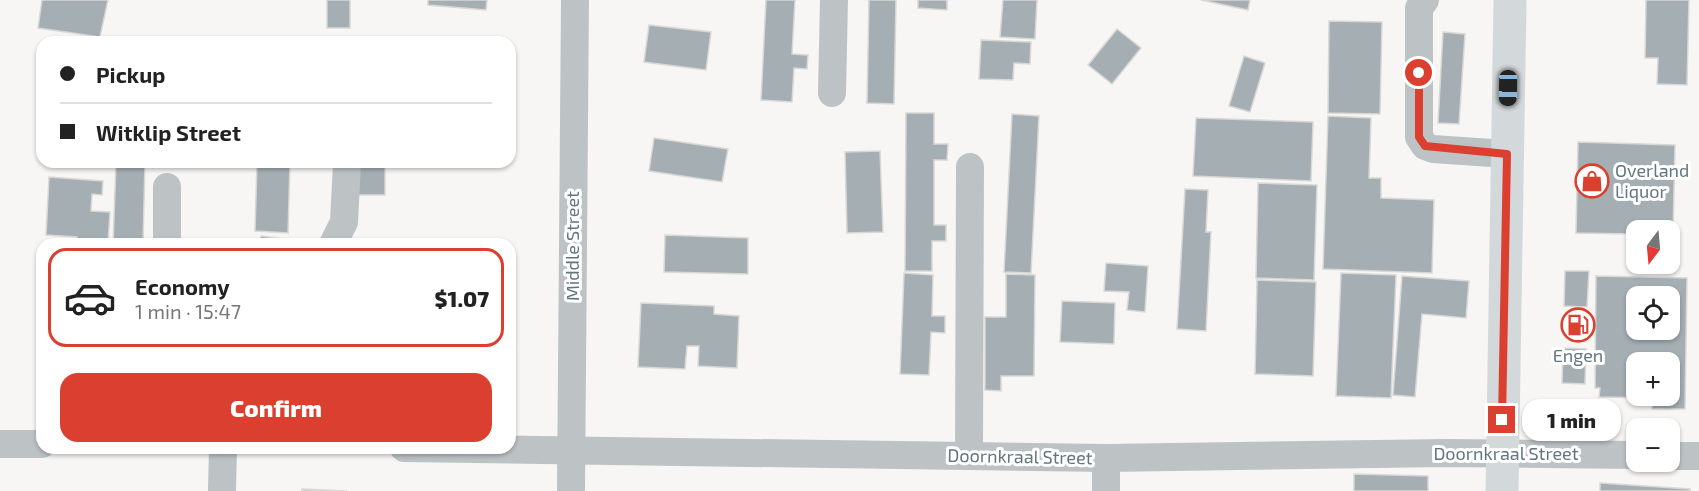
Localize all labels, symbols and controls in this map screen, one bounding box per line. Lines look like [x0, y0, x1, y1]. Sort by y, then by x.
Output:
route start [1405, 59, 1432, 86]
text: Pickup [96, 61, 165, 87]
car [1499, 70, 1517, 106]
text: Witklip Street [96, 119, 241, 145]
place label: Overland Liquor [1615, 159, 1689, 202]
shop icon: Overland Liquor [1574, 163, 1610, 199]
street label: Middle Street [561, 191, 583, 301]
north arrow [1626, 220, 1680, 274]
map controls [1626, 220, 1680, 472]
icon: car [63, 271, 117, 325]
text: Economy [135, 273, 230, 299]
text: $1.07 [435, 285, 489, 311]
button: locate [1626, 286, 1680, 340]
text: 1 min · 15:47 [135, 299, 241, 323]
fuel station icon: Engen [1560, 307, 1596, 343]
place label: Engen [1553, 344, 1603, 366]
button: + [1626, 352, 1680, 406]
button: Confirm [60, 373, 492, 442]
callout: 1 min [1523, 399, 1622, 441]
route end [1488, 406, 1515, 433]
text: 1 min [1547, 408, 1596, 432]
button: − [1626, 418, 1680, 472]
street label: Doornkraal Street [1433, 442, 1579, 464]
street label: Doornkraal Street [947, 444, 1093, 468]

